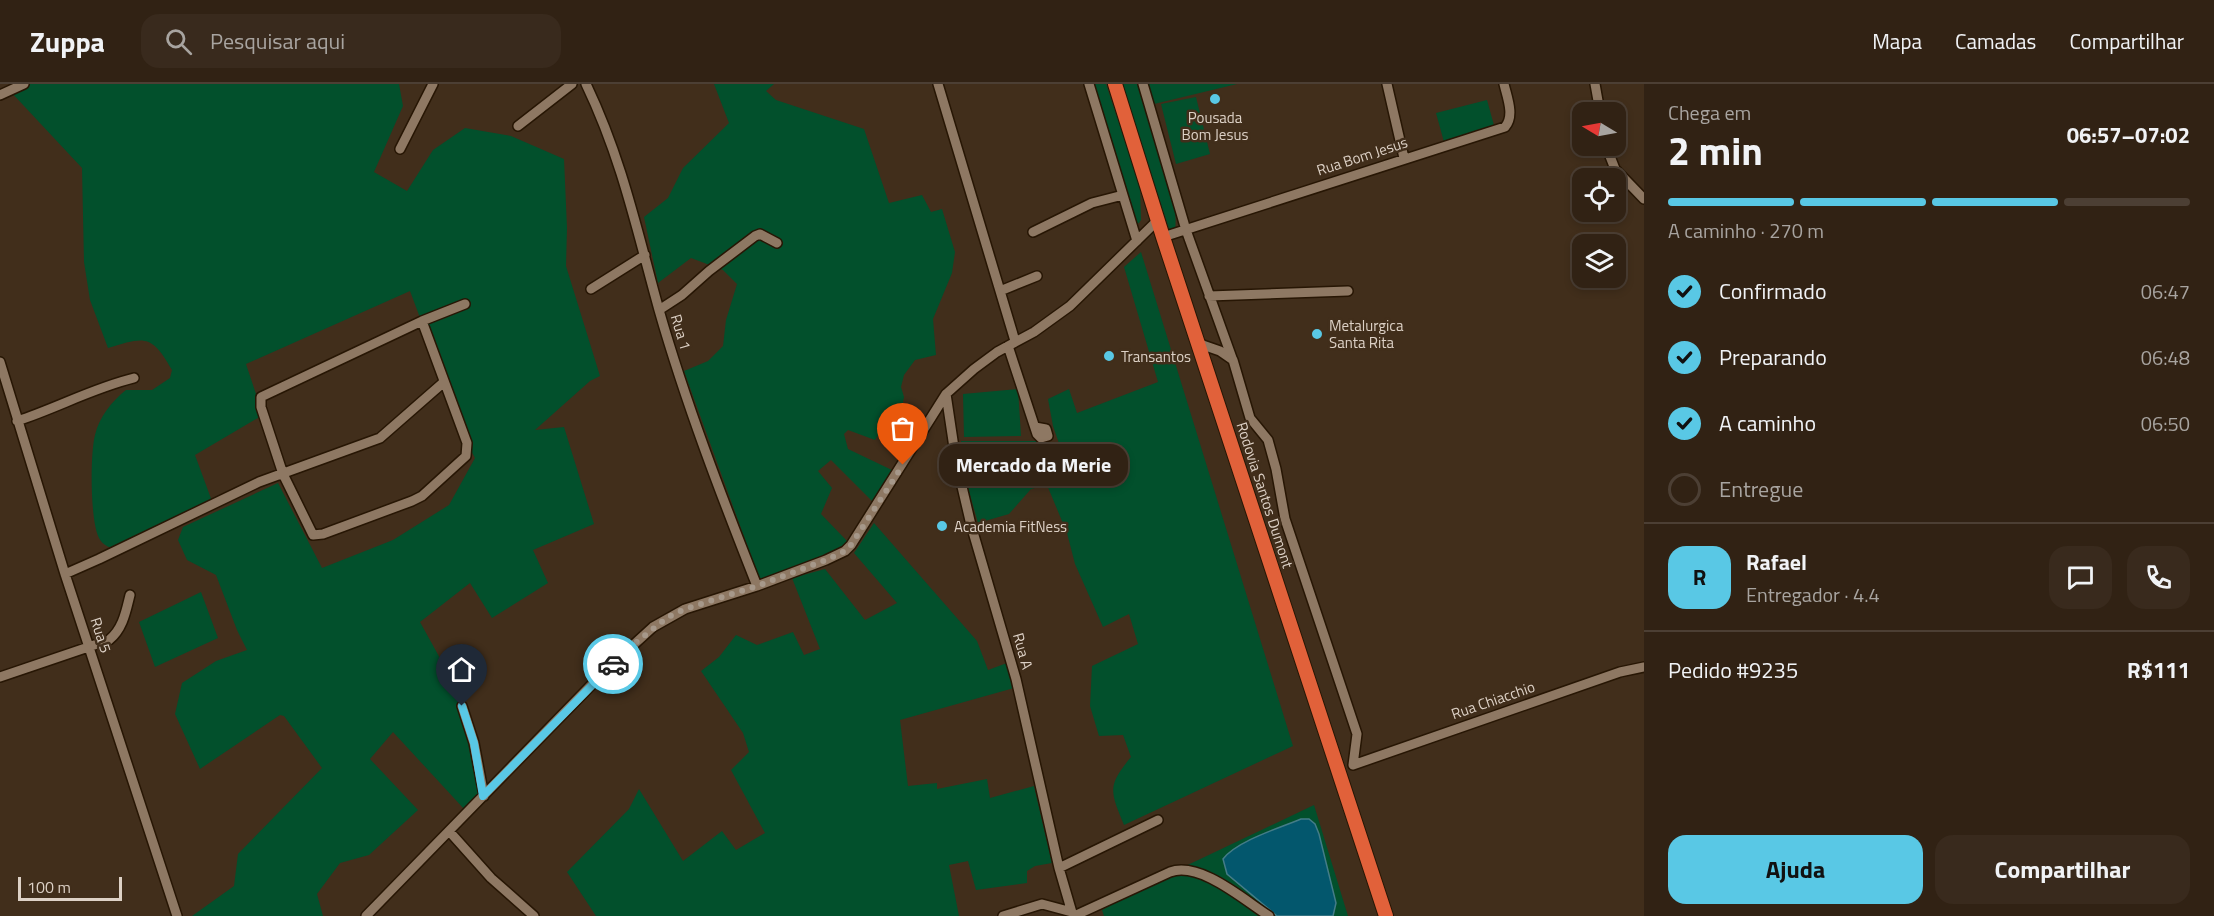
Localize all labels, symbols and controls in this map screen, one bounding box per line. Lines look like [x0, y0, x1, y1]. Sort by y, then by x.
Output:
search box [141, 14, 561, 68]
text: Zuppa [30, 20, 105, 63]
text: Pesquisar aqui [210, 24, 345, 58]
icon: search [162, 25, 195, 58]
text: Mapa [1872, 25, 1922, 57]
text: Camadas [1955, 25, 2036, 57]
text: Compartilhar [2069, 25, 2184, 57]
marker: Pousada Bom Jesus [1208, 92, 1222, 106]
text: Chega em [1668, 97, 1751, 128]
north arrow [1572, 102, 1626, 156]
map controls [1572, 102, 1626, 288]
place label: Pousada Bom Jesus [1182, 106, 1248, 146]
text: 06:57–07:02 [2067, 118, 2190, 152]
text: 2 min [1668, 121, 1763, 180]
street label: Rua Bom Jesus [1313, 130, 1411, 182]
button: locate [1572, 168, 1626, 222]
text: A caminho · 270 m [1668, 215, 1824, 246]
button: layers [1572, 234, 1626, 288]
text: Confirmado [1719, 274, 1827, 308]
icon: check [1668, 275, 1701, 308]
text: 06:47 [2141, 276, 2190, 307]
street label: Rua 1 [665, 311, 697, 353]
place label: Metalurgica Santa Rita [1329, 314, 1404, 354]
marker: Metalurgica Santa Rita [1310, 327, 1324, 341]
text: Preparando [1719, 340, 1827, 374]
icon: check [1668, 341, 1701, 374]
text: 06:48 [2141, 342, 2190, 373]
place label: Transantos [1121, 345, 1191, 368]
marker: Transantos [1102, 349, 1116, 363]
pin [877, 403, 928, 465]
text: A caminho [1719, 406, 1816, 440]
icon: check [1668, 407, 1701, 440]
text: 06:50 [2141, 408, 2190, 439]
icon: bag [886, 412, 919, 445]
street label: Rodovia Santos Dumont [1230, 419, 1300, 572]
callout: Mercado da Merie [939, 444, 1128, 486]
text: Mercado da Merie [956, 449, 1111, 480]
text: Entregue [1719, 472, 1803, 506]
place label: Academia FitNess [954, 515, 1067, 538]
marker: Academia FitNess [935, 519, 949, 533]
text: Rafael [1746, 545, 1807, 579]
button: chat [2049, 546, 2112, 609]
button: phone [2127, 546, 2190, 609]
text: R [1693, 560, 1706, 594]
text: Entregador · 4.4 [1746, 579, 1880, 610]
street label: Rua 5 [84, 614, 118, 656]
street label: Rua A [1007, 630, 1039, 672]
courier [583, 634, 643, 694]
pin [436, 644, 487, 706]
icon: car [597, 648, 630, 681]
icon: home [445, 653, 478, 686]
text: Pedido #9235 [1668, 653, 1798, 687]
text: R$111 [2127, 653, 2190, 687]
street label: Rua Chiacchio [1448, 675, 1538, 725]
button: Ajuda [1668, 835, 1923, 904]
button: Compartilhar [1935, 835, 2190, 904]
scale bar [18, 874, 122, 902]
text: 100 m [27, 875, 71, 899]

